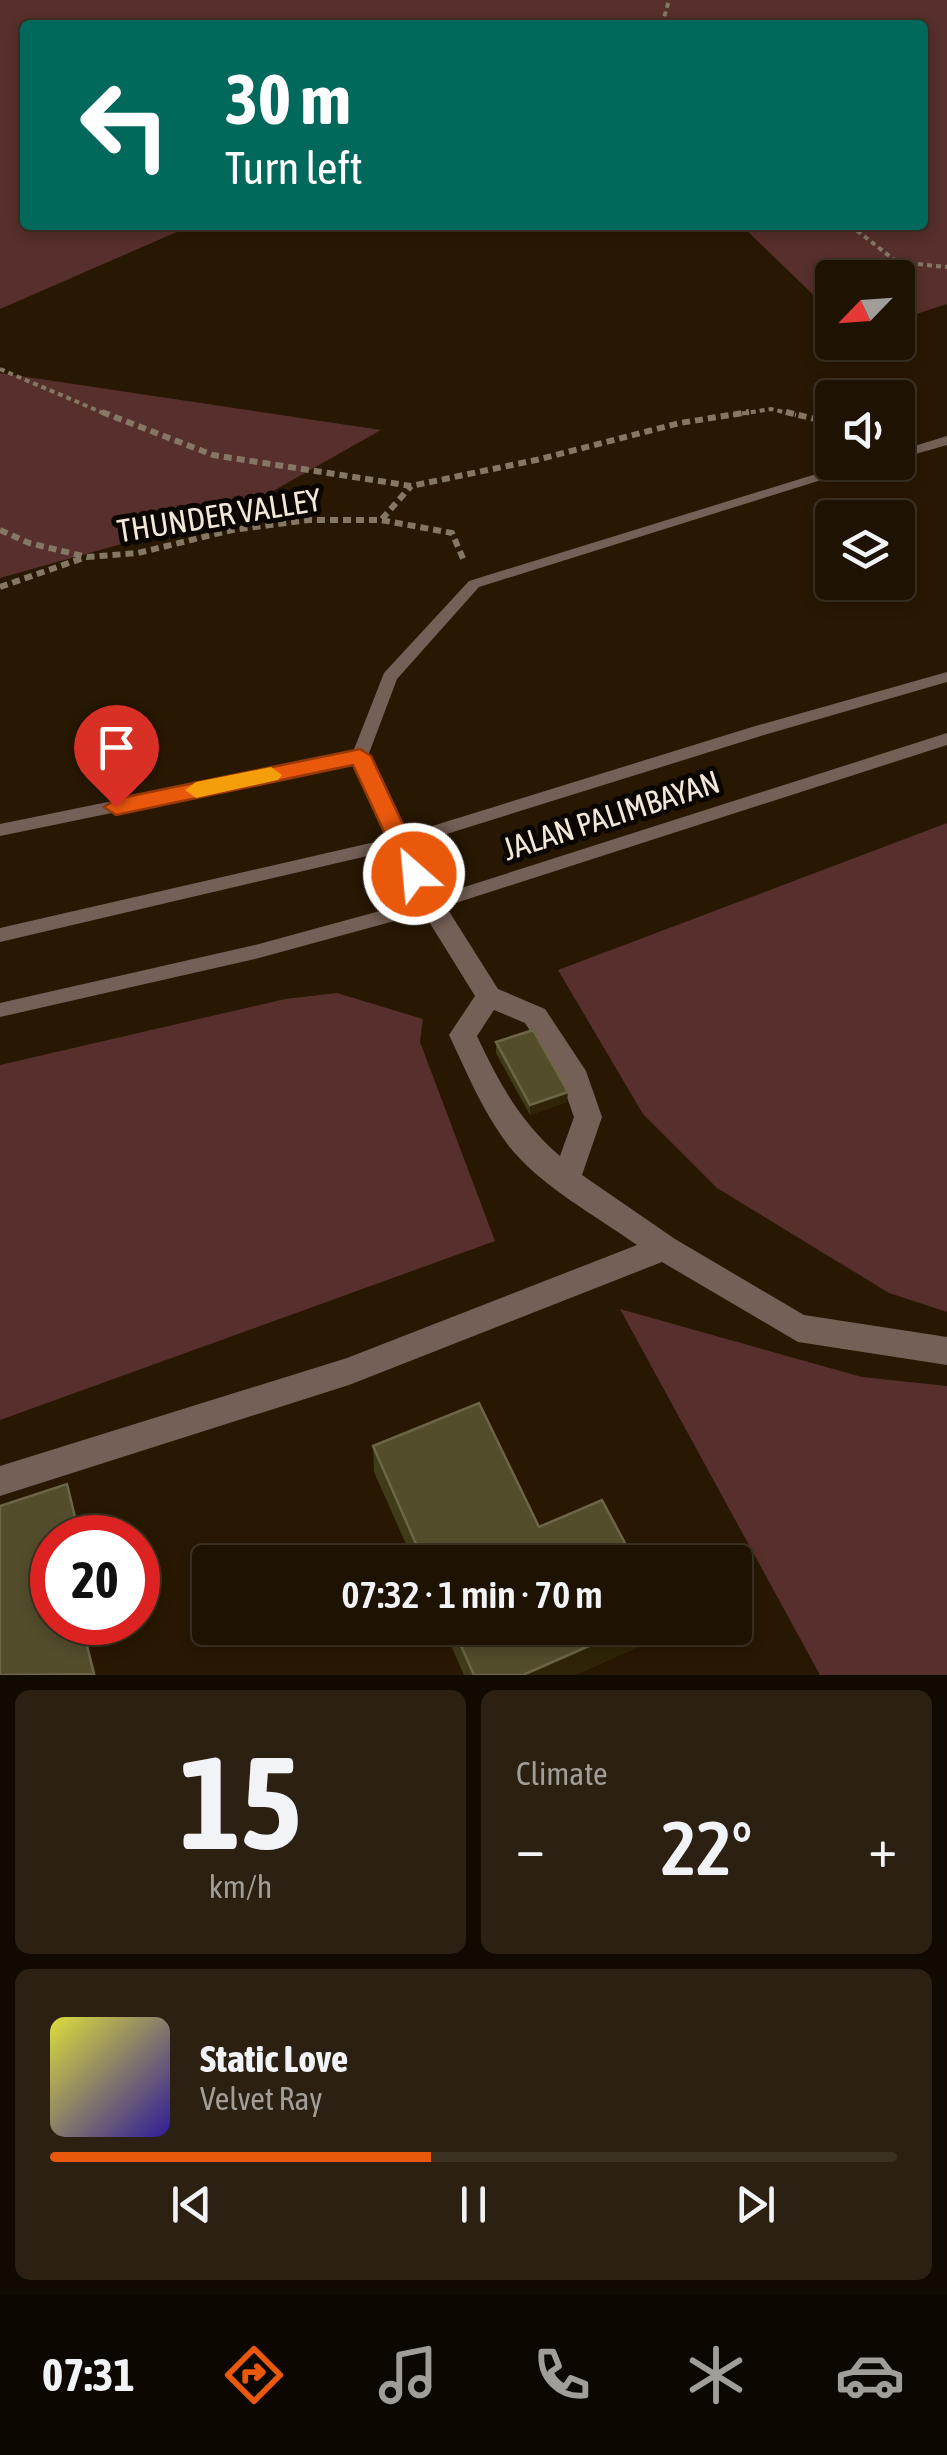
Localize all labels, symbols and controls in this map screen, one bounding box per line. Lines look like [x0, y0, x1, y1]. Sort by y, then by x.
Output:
text: 30 m [225, 59, 351, 139]
icon: left [60, 60, 190, 190]
text: Turn left [225, 142, 363, 194]
north arrow [815, 260, 915, 360]
map controls [815, 260, 915, 600]
button: sound [815, 380, 915, 480]
street label: THUNDER VALLEY [115, 481, 324, 549]
button: layers [815, 500, 915, 600]
pin [74, 705, 159, 808]
icon: arrive [89, 720, 144, 775]
street label: JALAN PALIMBAYAN [498, 763, 724, 867]
position arrow [362, 822, 466, 926]
speed limit sign: 20 [30, 1515, 160, 1645]
text: 07:32 · 1 min · 70 m [341, 1573, 603, 1616]
text: 15 [179, 1728, 302, 1877]
text: Climate [516, 1755, 608, 1792]
text: 22° [661, 1805, 752, 1891]
text: − [516, 1816, 545, 1879]
text: + [868, 1816, 897, 1879]
text: km/h [209, 1868, 272, 1905]
text: Static Love [200, 2037, 348, 2080]
text: Velvet Ray [200, 2080, 322, 2117]
icon: previous [164, 2177, 219, 2232]
icon: pause [446, 2177, 501, 2232]
icon: next [728, 2177, 783, 2232]
icon: directions [219, 2340, 289, 2410]
icon: music [373, 2340, 443, 2410]
icon: phone [527, 2340, 597, 2410]
icon: climate [681, 2340, 751, 2410]
icon: car [835, 2340, 905, 2410]
text: 07:31 [42, 2349, 135, 2401]

